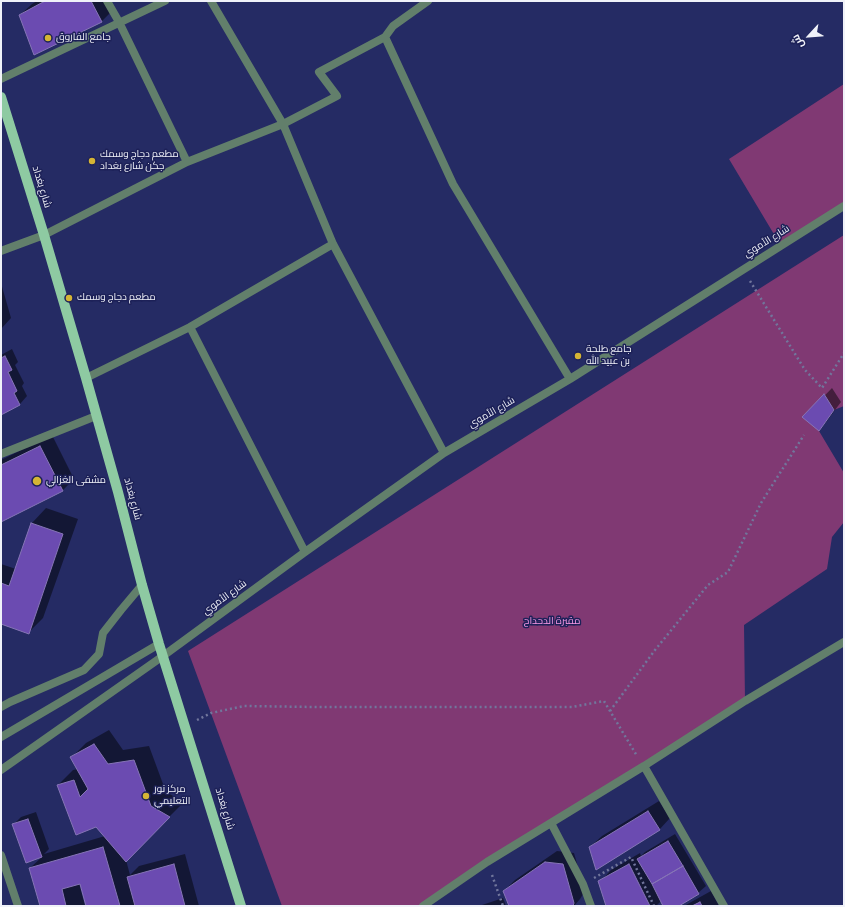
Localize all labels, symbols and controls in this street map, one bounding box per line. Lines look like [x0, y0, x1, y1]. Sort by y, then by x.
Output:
north arrow [789, 16, 829, 56]
place label: جامع الفاروق [56, 32, 111, 44]
text: ش [788, 32, 808, 51]
marker: جامع الفاروق [43, 33, 53, 43]
place label: مطعم دجاج وسمك جكن شارع بغداد [100, 149, 179, 172]
marker: مطعم دجاج وسمك جكن شارع بغداد [87, 156, 97, 166]
street label: شارع بغداد [29, 165, 53, 209]
street label: شارع الأموي [742, 223, 792, 261]
place label: مطعم دجاج وسمك [77, 292, 156, 304]
marker: مطعم دجاج وسمك [64, 293, 74, 303]
place label: جامع طلحة بن عبيد الله [586, 344, 632, 368]
marker: جامع طلحة بن عبيد الله [573, 351, 583, 361]
street label: شارع الأموي [467, 395, 517, 431]
marker: مشفى الغزالي [31, 475, 43, 487]
place label: مشفى الغزالي [46, 475, 106, 487]
street label: شارع بغداد [121, 477, 143, 521]
street label: شارع الأموي [201, 578, 249, 618]
park label: مقبرة الدحداح [524, 616, 580, 628]
place label: مركز نور التعليمي [154, 784, 190, 808]
street label: شارع بغداد [212, 787, 236, 831]
marker: مركز نور التعليمي [141, 791, 151, 801]

